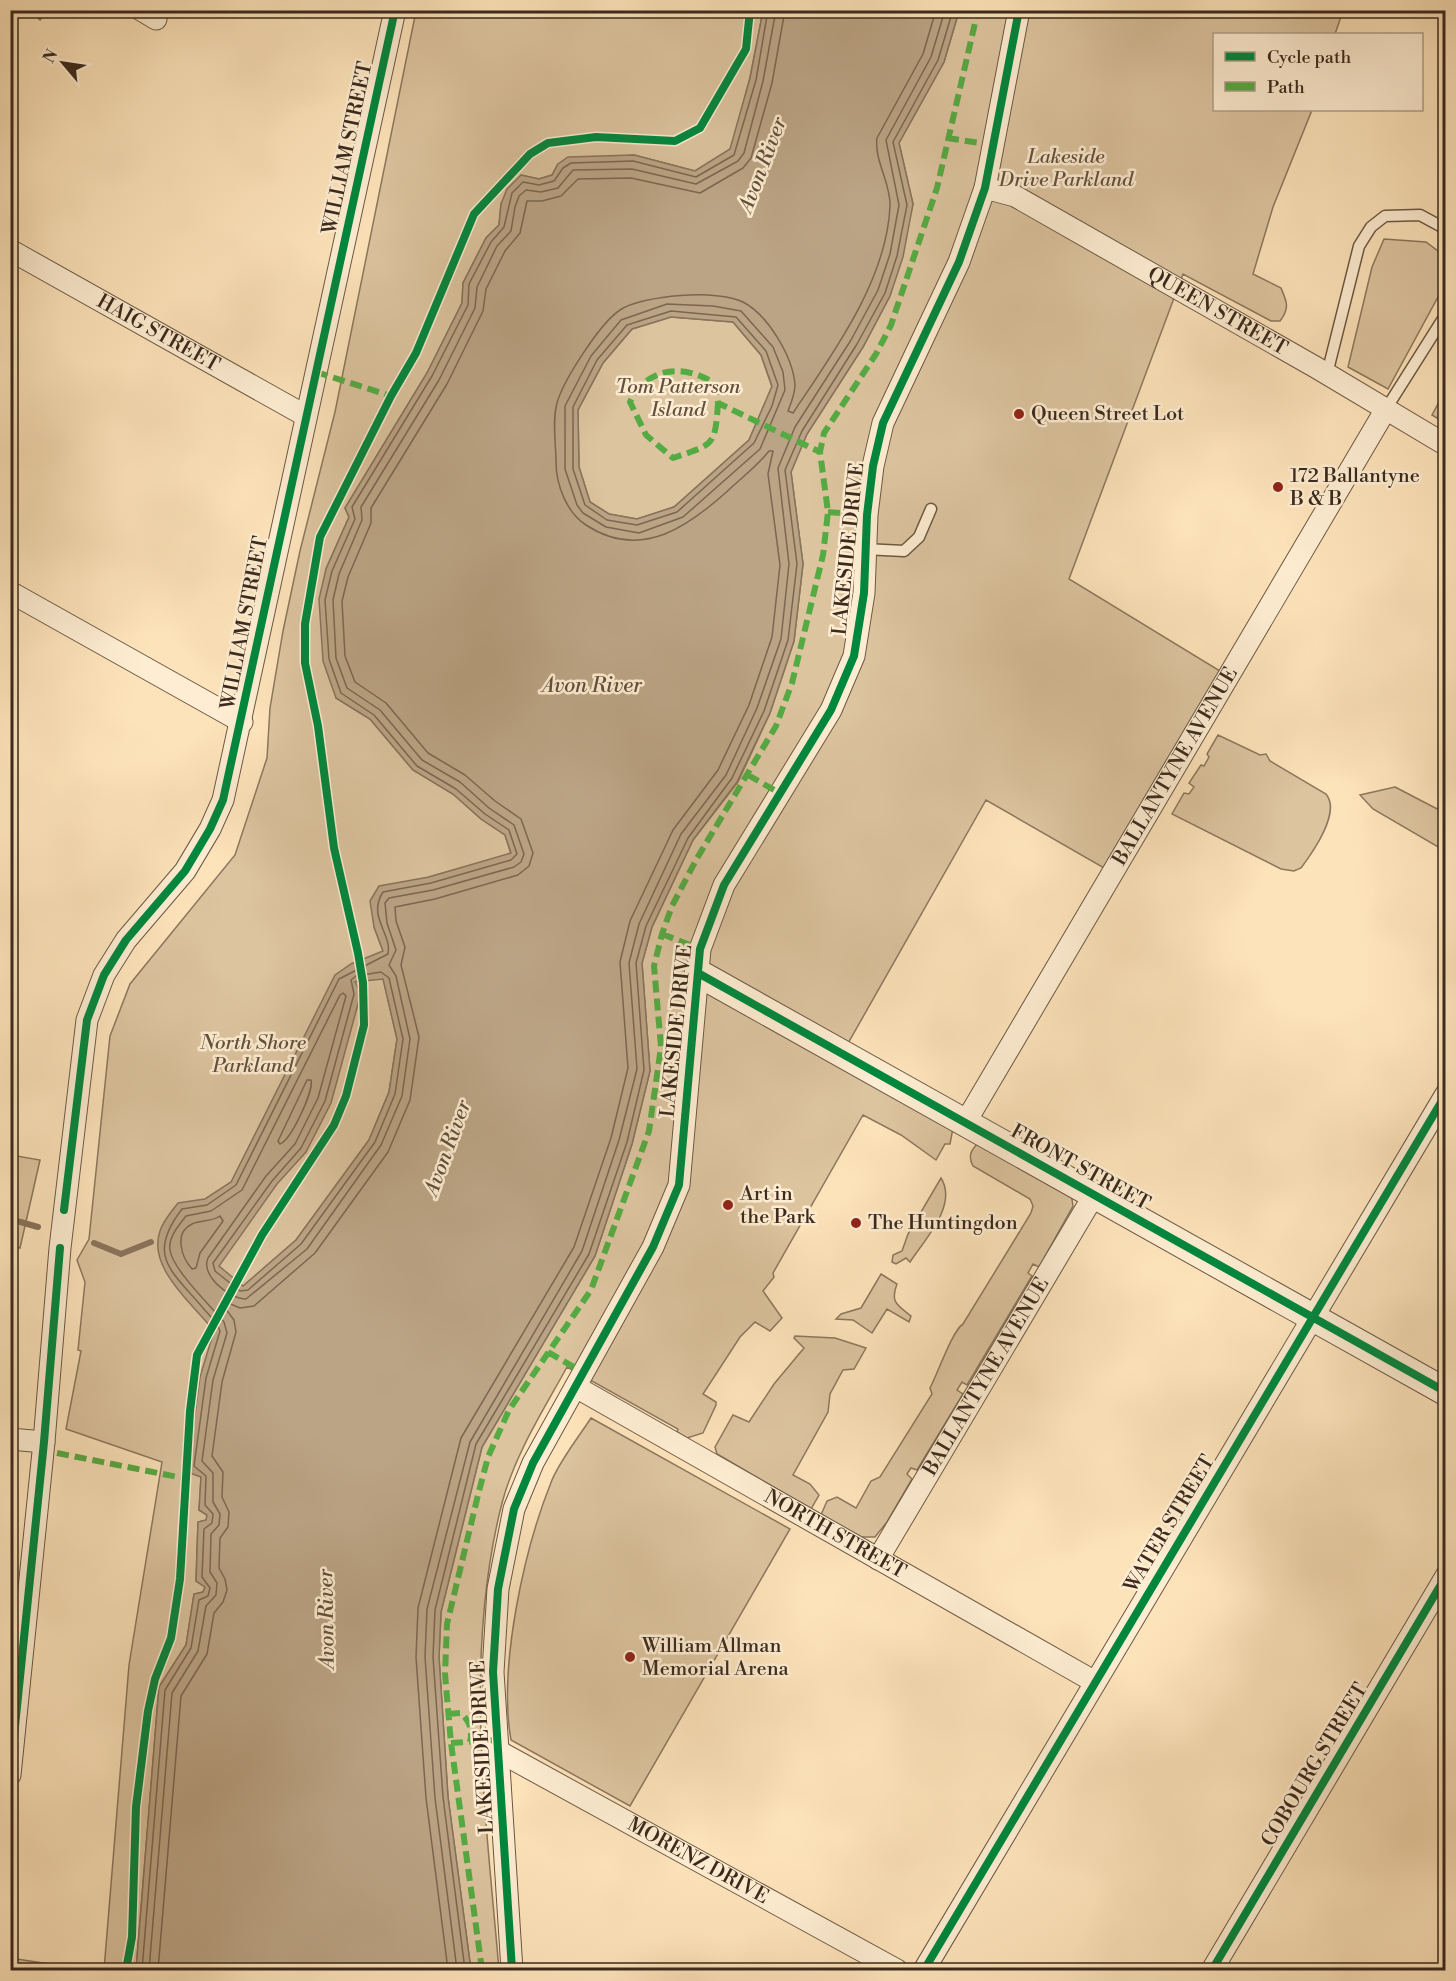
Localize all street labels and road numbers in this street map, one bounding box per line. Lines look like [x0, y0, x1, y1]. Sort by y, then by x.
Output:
street label: WILLIAM STREET [317, 59, 379, 238]
street label: QUEEN STREET [1143, 262, 1292, 361]
street label: HAIG STREET [92, 289, 224, 378]
street label: LAKESIDE DRIVE [827, 461, 871, 637]
street label: WILLIAM STREET [216, 534, 274, 713]
street label: BALLANTYNE AVENUE [1107, 663, 1243, 871]
street label: LAKESIDE DRIVE [655, 943, 699, 1119]
street label: FRONT STREET [1006, 1119, 1154, 1217]
street label: BALLANTYNE AVENUE [917, 1273, 1055, 1481]
street label: WATER STREET [1119, 1451, 1221, 1598]
street label: NORTH STREET [760, 1484, 910, 1584]
street label: LAKESIDE DRIVE [466, 1660, 500, 1834]
street label: COBOURG STREET [1256, 1679, 1374, 1851]
street label: MORENZ DRIVE [623, 1812, 773, 1910]

